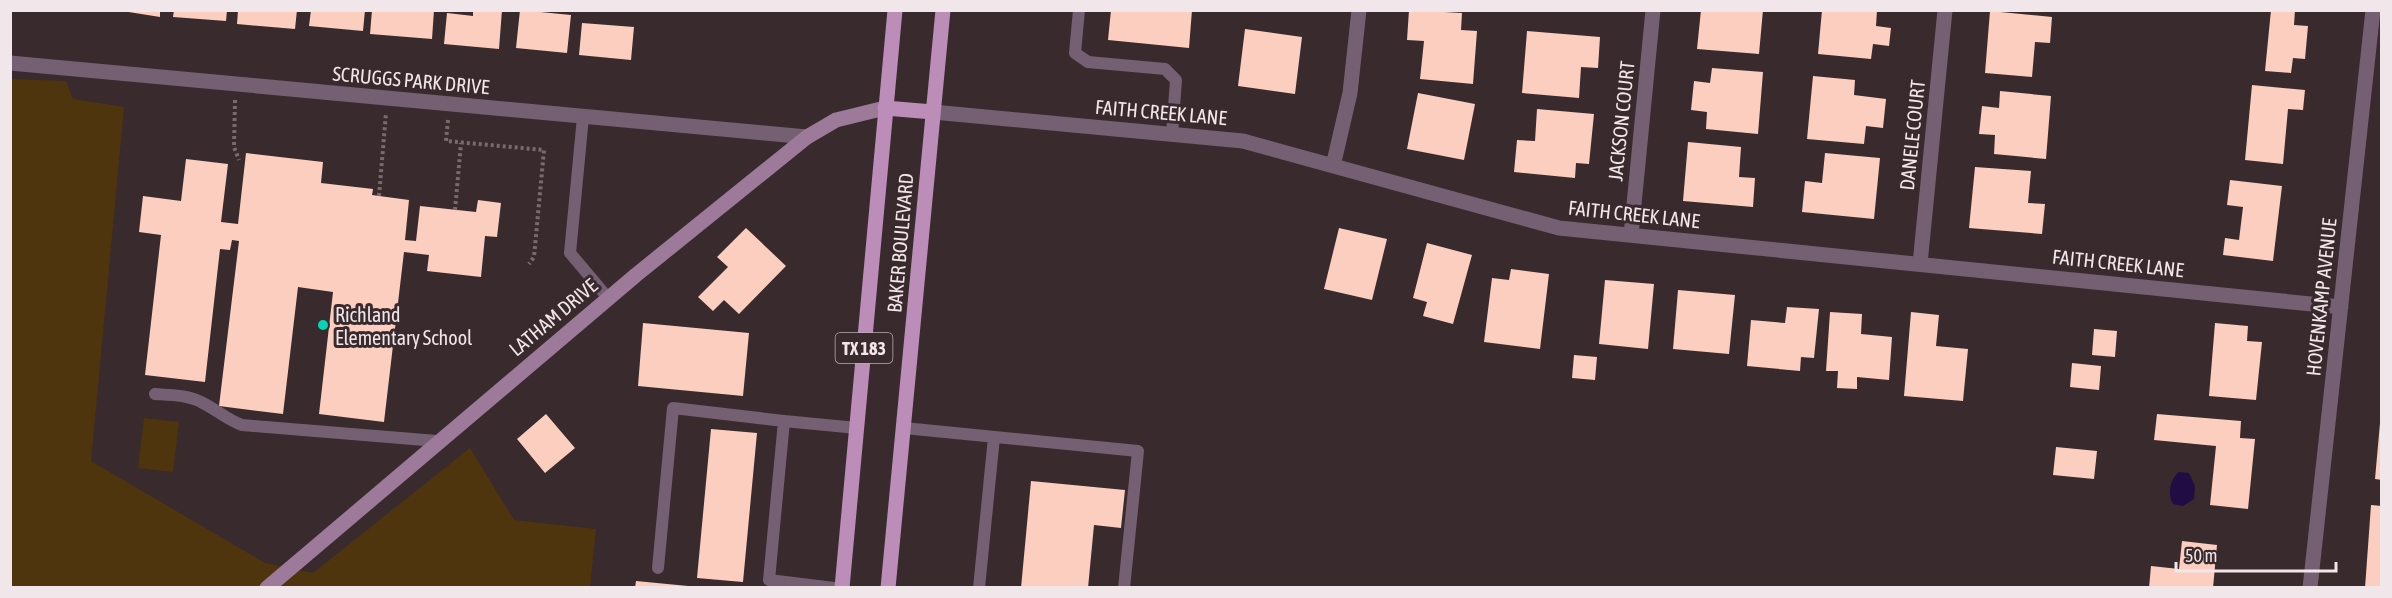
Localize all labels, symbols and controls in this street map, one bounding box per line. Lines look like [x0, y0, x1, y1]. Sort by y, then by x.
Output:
street label: JACKSON COURT [1603, 60, 1639, 182]
street label: SCRUGGS PARK DRIVE [332, 62, 491, 98]
street label: DANELE COURT [1895, 78, 1929, 191]
street label: FAITH CREEK LANE [1094, 95, 1228, 129]
street label: BAKER BOULEVARD [882, 172, 918, 314]
street label: FAITH CREEK LANE [1567, 196, 1701, 232]
street label: HOVENKAMP AVENUE [2301, 216, 2341, 377]
street label: FAITH CREEK LANE [2051, 245, 2185, 281]
street label: LATHAM DRIVE [504, 273, 602, 360]
place label: Richland Elementary School [335, 303, 473, 349]
marker: Richland Elementary School [316, 318, 330, 332]
road number: TX 183 [836, 333, 892, 363]
scale bar [2176, 535, 2336, 573]
text: 50 m [2185, 545, 2217, 566]

